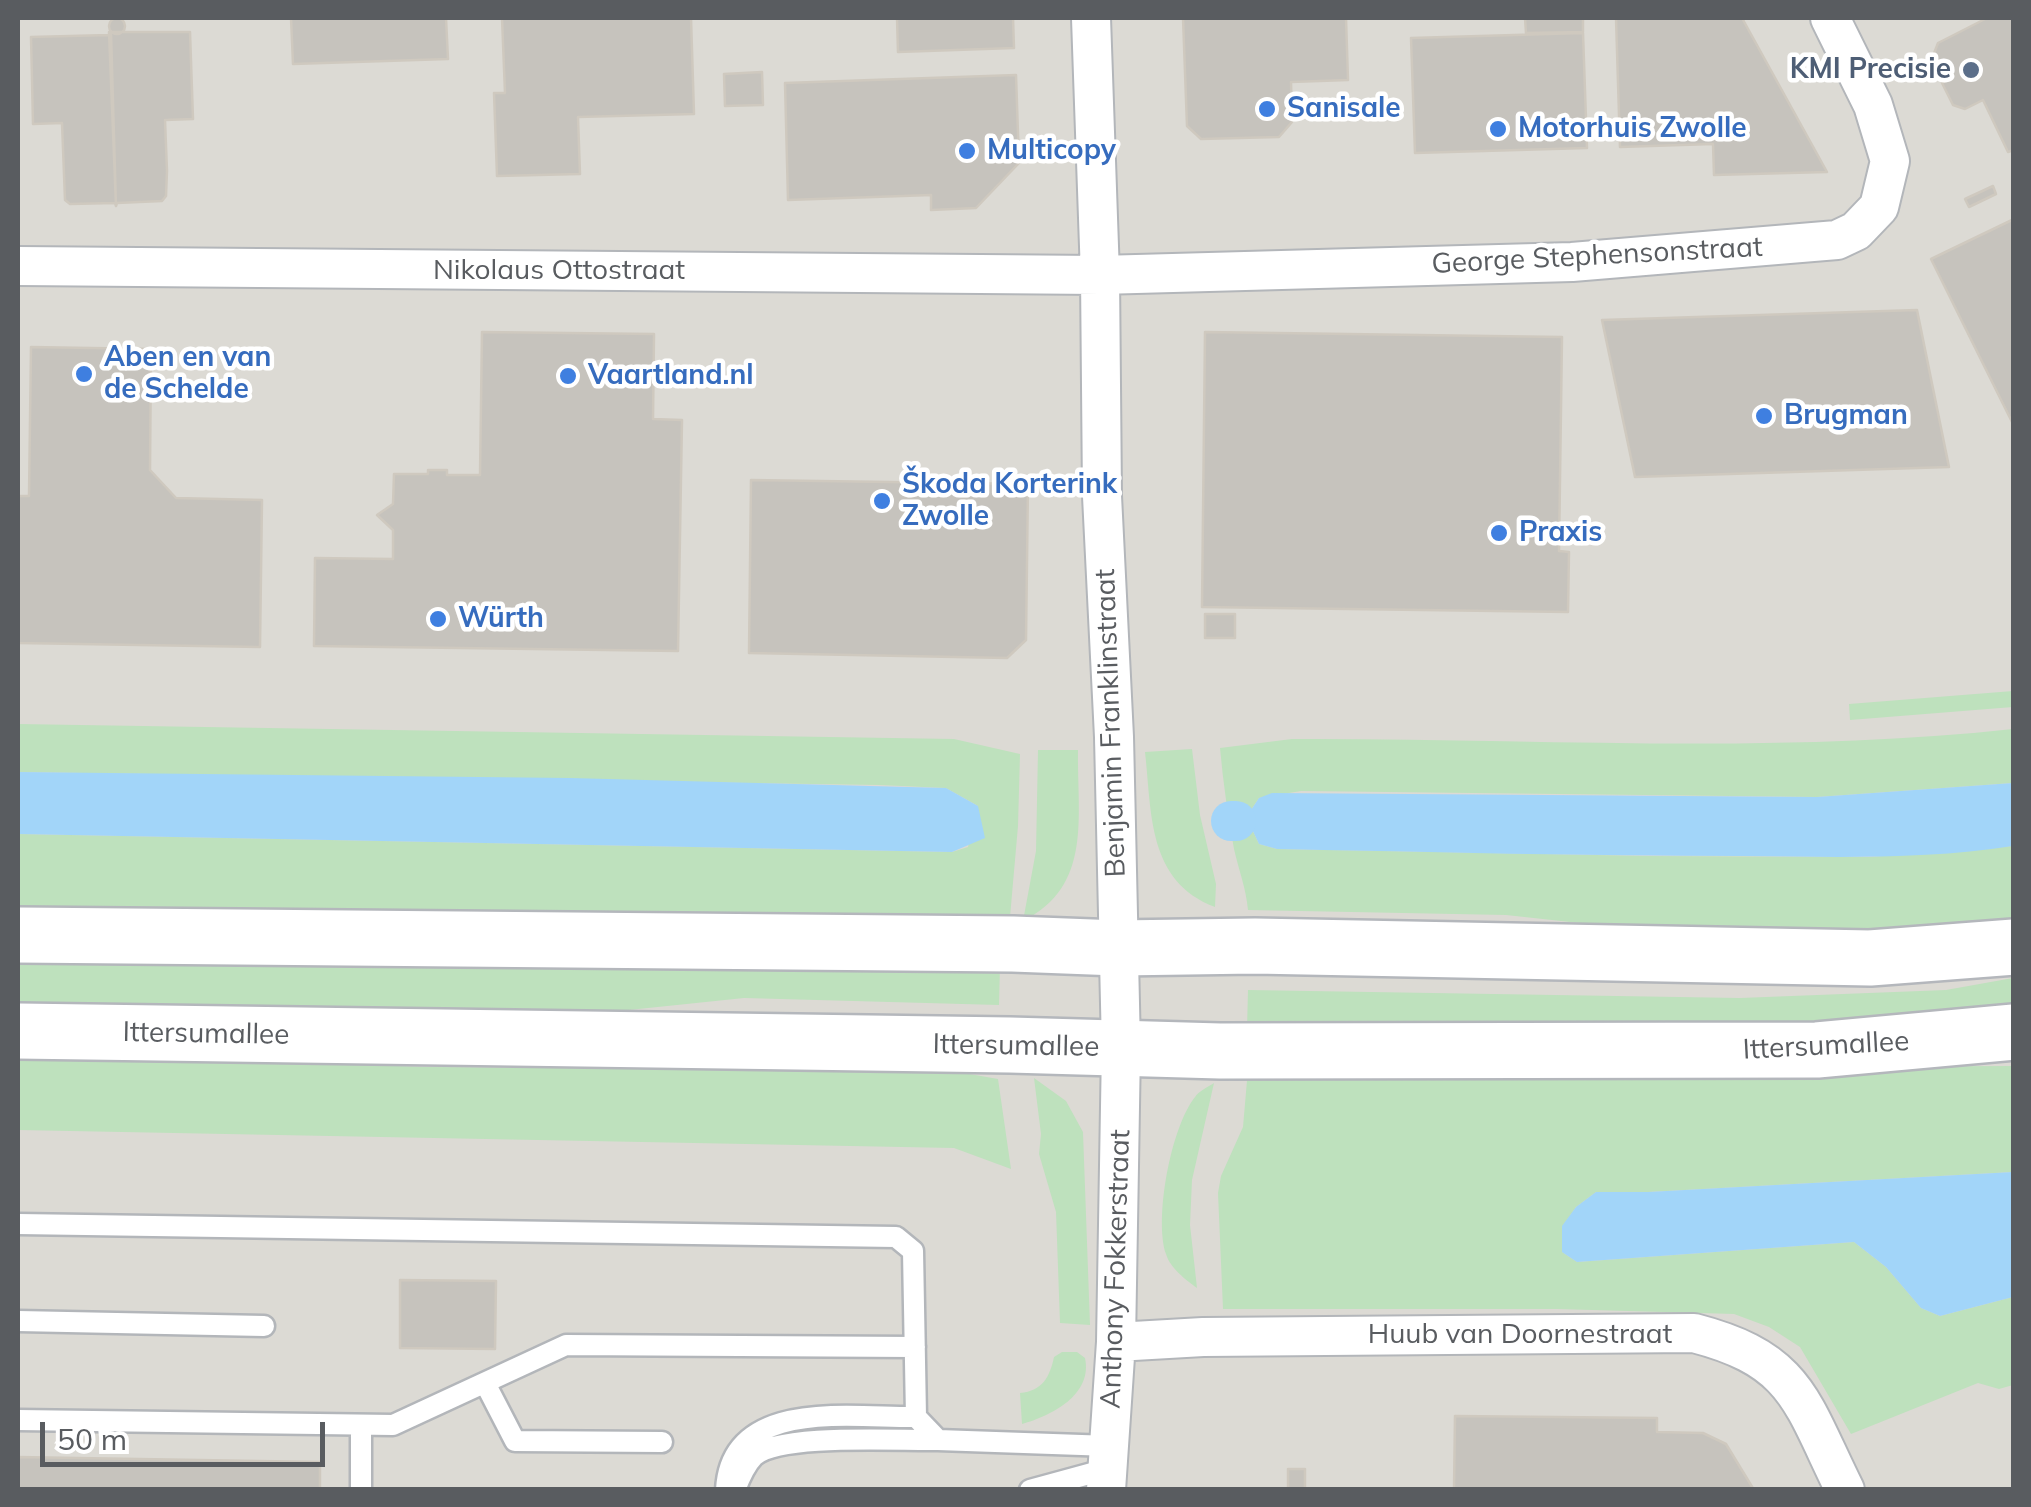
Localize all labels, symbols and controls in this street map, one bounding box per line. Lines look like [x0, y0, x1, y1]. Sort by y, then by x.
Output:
place label: KMI Precisie [1790, 53, 1951, 87]
marker: KMI Precisie [1960, 59, 1982, 81]
place label: Sanisale [1287, 92, 1401, 126]
marker: Sanisale [1256, 98, 1278, 120]
place label: Motorhuis Zwolle [1518, 112, 1747, 146]
marker: Motorhuis Zwolle [1487, 118, 1509, 140]
place label: Multicopy [987, 134, 1116, 168]
marker: Multicopy [956, 140, 978, 162]
street label: George Stephensonstraat [1431, 231, 1763, 281]
street label: Nikolaus Ottostraat [433, 254, 685, 288]
place label: Aben en van de Schelde [104, 341, 271, 407]
place label: Vaartland.nl [588, 359, 754, 393]
marker: Aben en van de Schelde [73, 363, 95, 385]
marker: Vaartland.nl [557, 365, 579, 387]
place label: Brugman [1784, 399, 1908, 433]
marker: Brugman [1753, 405, 1775, 427]
place label: Škoda Korterink Zwolle [902, 468, 1117, 534]
marker: Škoda Korterink Zwolle [871, 490, 893, 512]
place label: Praxis [1519, 516, 1602, 550]
marker: Praxis [1488, 522, 1510, 544]
street label: Benjamin Franklinstraat [1089, 568, 1133, 878]
place label: Würth [458, 602, 544, 636]
marker: Würth [427, 608, 449, 630]
street label: Ittersumallee [122, 1016, 290, 1052]
street label: Ittersumallee [1742, 1025, 1910, 1067]
street label: Ittersumallee [932, 1028, 1100, 1064]
street label: Anthony Fokkerstraat [1094, 1129, 1138, 1409]
street label: Huub van Doornestraat [1368, 1318, 1672, 1352]
scale bar [45, 1402, 330, 1464]
text: 50 m [57, 1420, 127, 1458]

